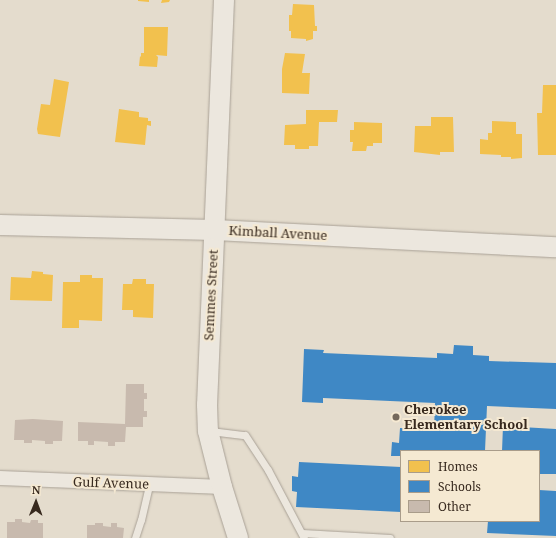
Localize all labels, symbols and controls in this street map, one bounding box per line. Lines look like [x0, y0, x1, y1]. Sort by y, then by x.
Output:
street label: Kimball Avenue [228, 223, 328, 243]
street label: Semmes Street [201, 249, 221, 341]
place label: Cherokee Elementary School [404, 402, 528, 433]
marker: Cherokee Elementary School [391, 412, 401, 422]
legend [400, 450, 540, 522]
text: Homes [438, 458, 478, 475]
street label: Gulf Avenue [73, 474, 149, 492]
text: Schools [438, 478, 481, 495]
north arrow [16, 482, 56, 522]
text: N [32, 482, 41, 497]
text: Other [438, 498, 471, 515]

